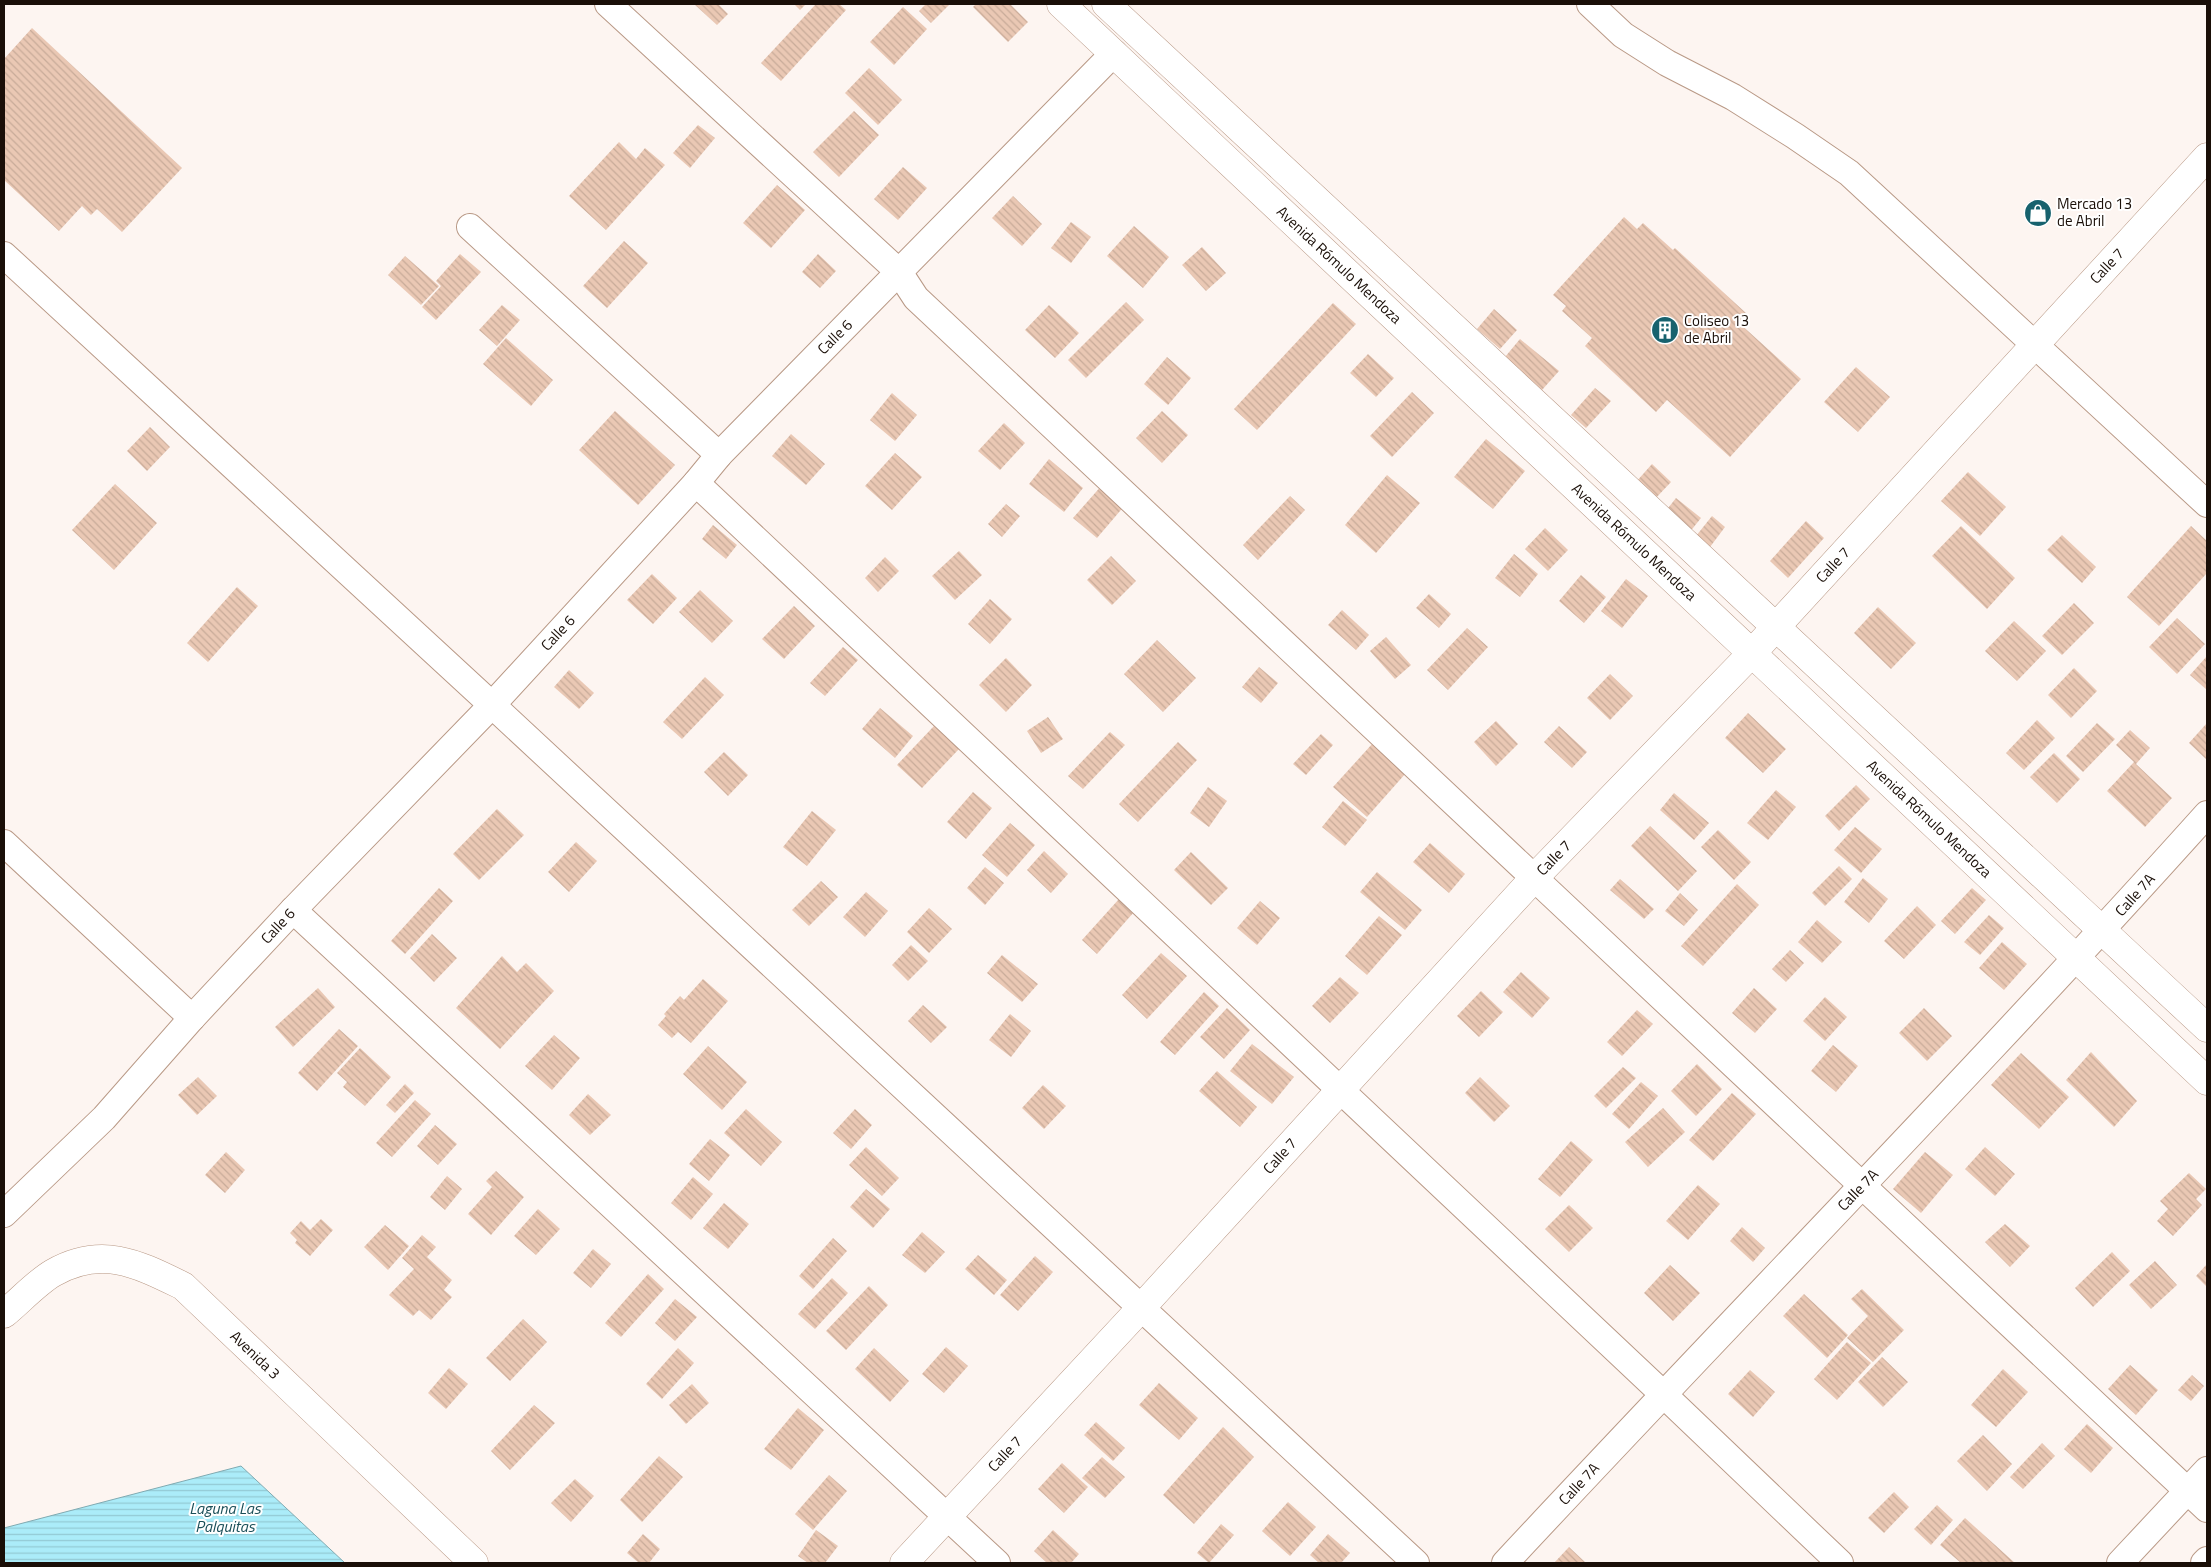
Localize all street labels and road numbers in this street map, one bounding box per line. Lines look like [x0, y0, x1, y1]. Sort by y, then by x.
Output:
street label: Avenida Rómulo Mendoza [1272, 200, 1407, 329]
street label: Calle 7 [2084, 242, 2129, 289]
street label: Calle 6 [812, 314, 858, 360]
street label: Avenida Rómulo Mendoza [1567, 477, 1702, 606]
street label: Calle 7 [1810, 541, 1855, 588]
street label: Calle 6 [535, 609, 580, 656]
street label: Avenida Rómulo Mendoza [1862, 754, 1997, 883]
street label: Calle 7 [1531, 835, 1576, 881]
street label: Calle 7A [2109, 868, 2160, 921]
street label: Calle 6 [255, 902, 300, 949]
street label: Calle 7 [1257, 1132, 1302, 1179]
street label: Calle 7A [1832, 1163, 1884, 1216]
street label: Avenida 3 [225, 1325, 286, 1384]
street label: Calle 7 [982, 1430, 1027, 1477]
street label: Calle 7A [1553, 1457, 1604, 1510]

